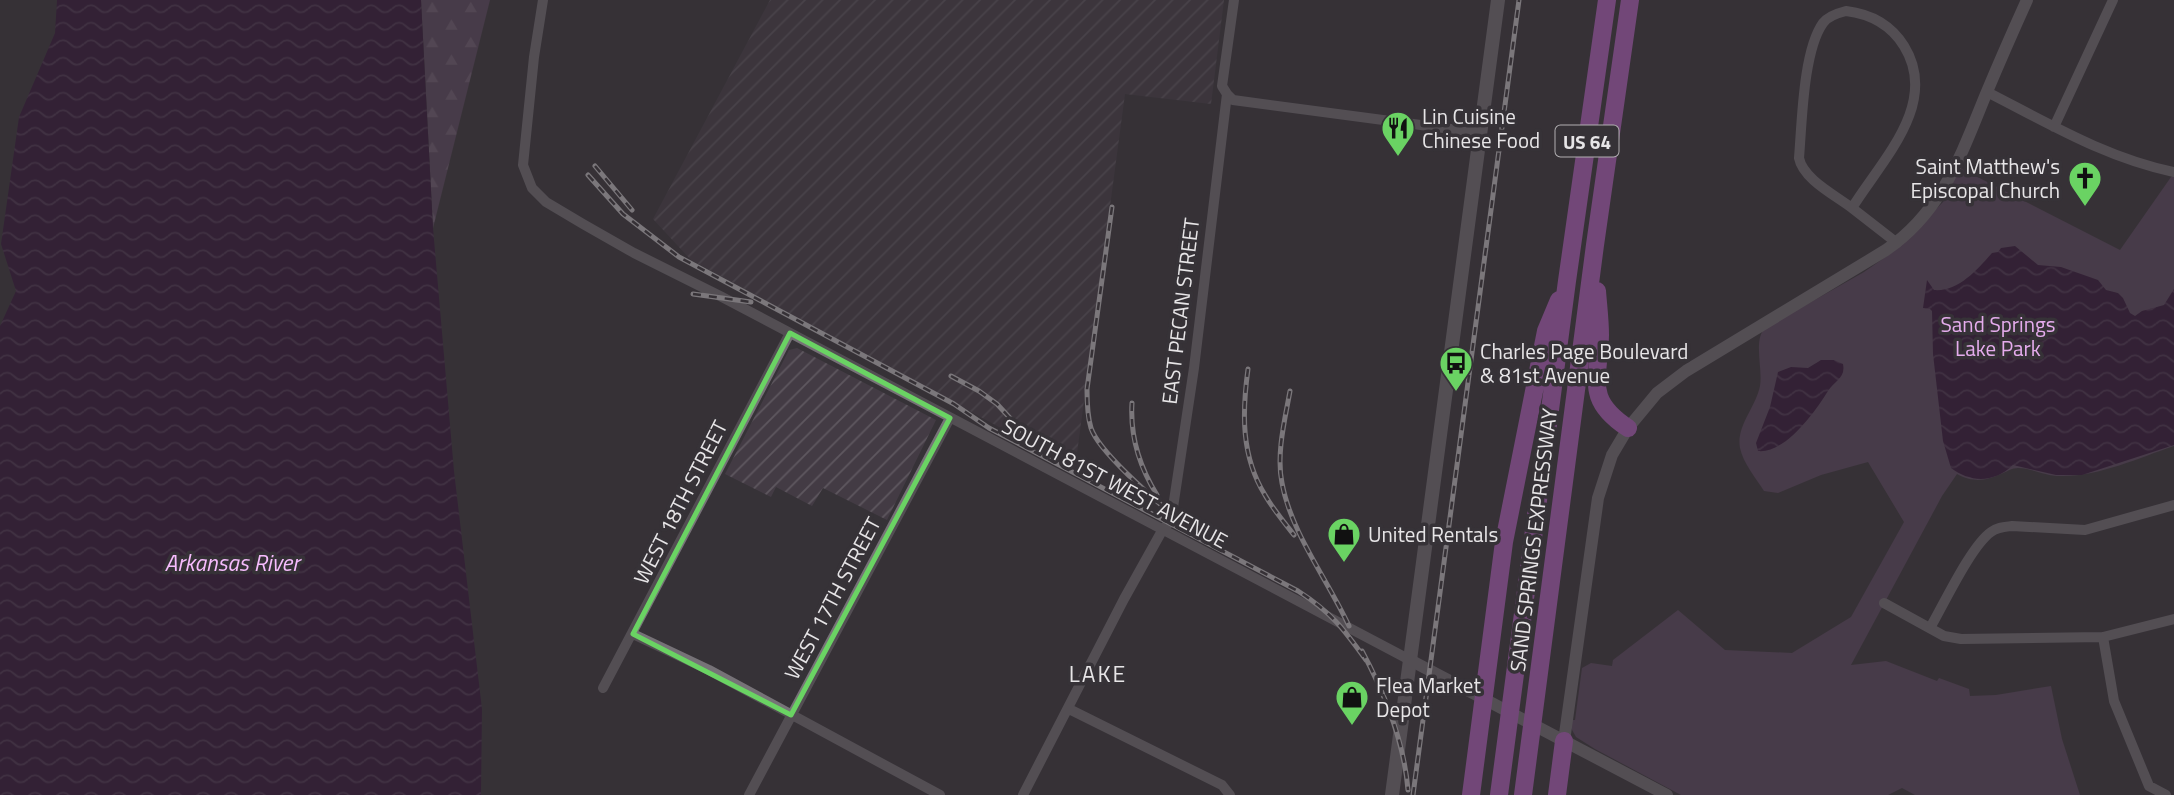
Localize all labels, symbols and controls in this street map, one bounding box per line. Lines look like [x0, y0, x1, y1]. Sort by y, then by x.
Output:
place label: Lin Cuisine Chinese Food [1422, 100, 1540, 156]
restaurant icon: Lin Cuisine Chinese Food [1379, 109, 1417, 158]
road number: US 64 [1556, 125, 1618, 156]
place label: Saint Matthew's Episcopal Church [1910, 150, 2060, 206]
church icon: Saint Matthew's Episcopal Church [2066, 159, 2104, 208]
street label: EAST PECAN STREET [1153, 216, 1207, 406]
park label: Sand Springs Lake Park [1940, 308, 2056, 364]
place label: Charles Page Boulevard & 81st Avenue [1480, 335, 1688, 391]
bus stop icon: Charles Page Boulevard & 81st Avenue [1437, 344, 1475, 393]
street label: SAND SPRINGS EXPRESSWAY [1501, 406, 1565, 674]
street label: SOUTH 81ST WEST AVENUE [996, 410, 1234, 556]
street label: WEST 18TH STREET [625, 414, 735, 590]
street label: WEST 17TH STREET [776, 511, 888, 685]
shop icon: United Rentals [1325, 515, 1363, 564]
place label: United Rentals [1368, 518, 1498, 550]
water label: Arkansas River [165, 545, 302, 580]
district label: LAKE [1069, 656, 1127, 691]
place label: Flea Market Depot [1376, 669, 1481, 725]
shop icon: Flea Market Depot [1333, 678, 1371, 727]

